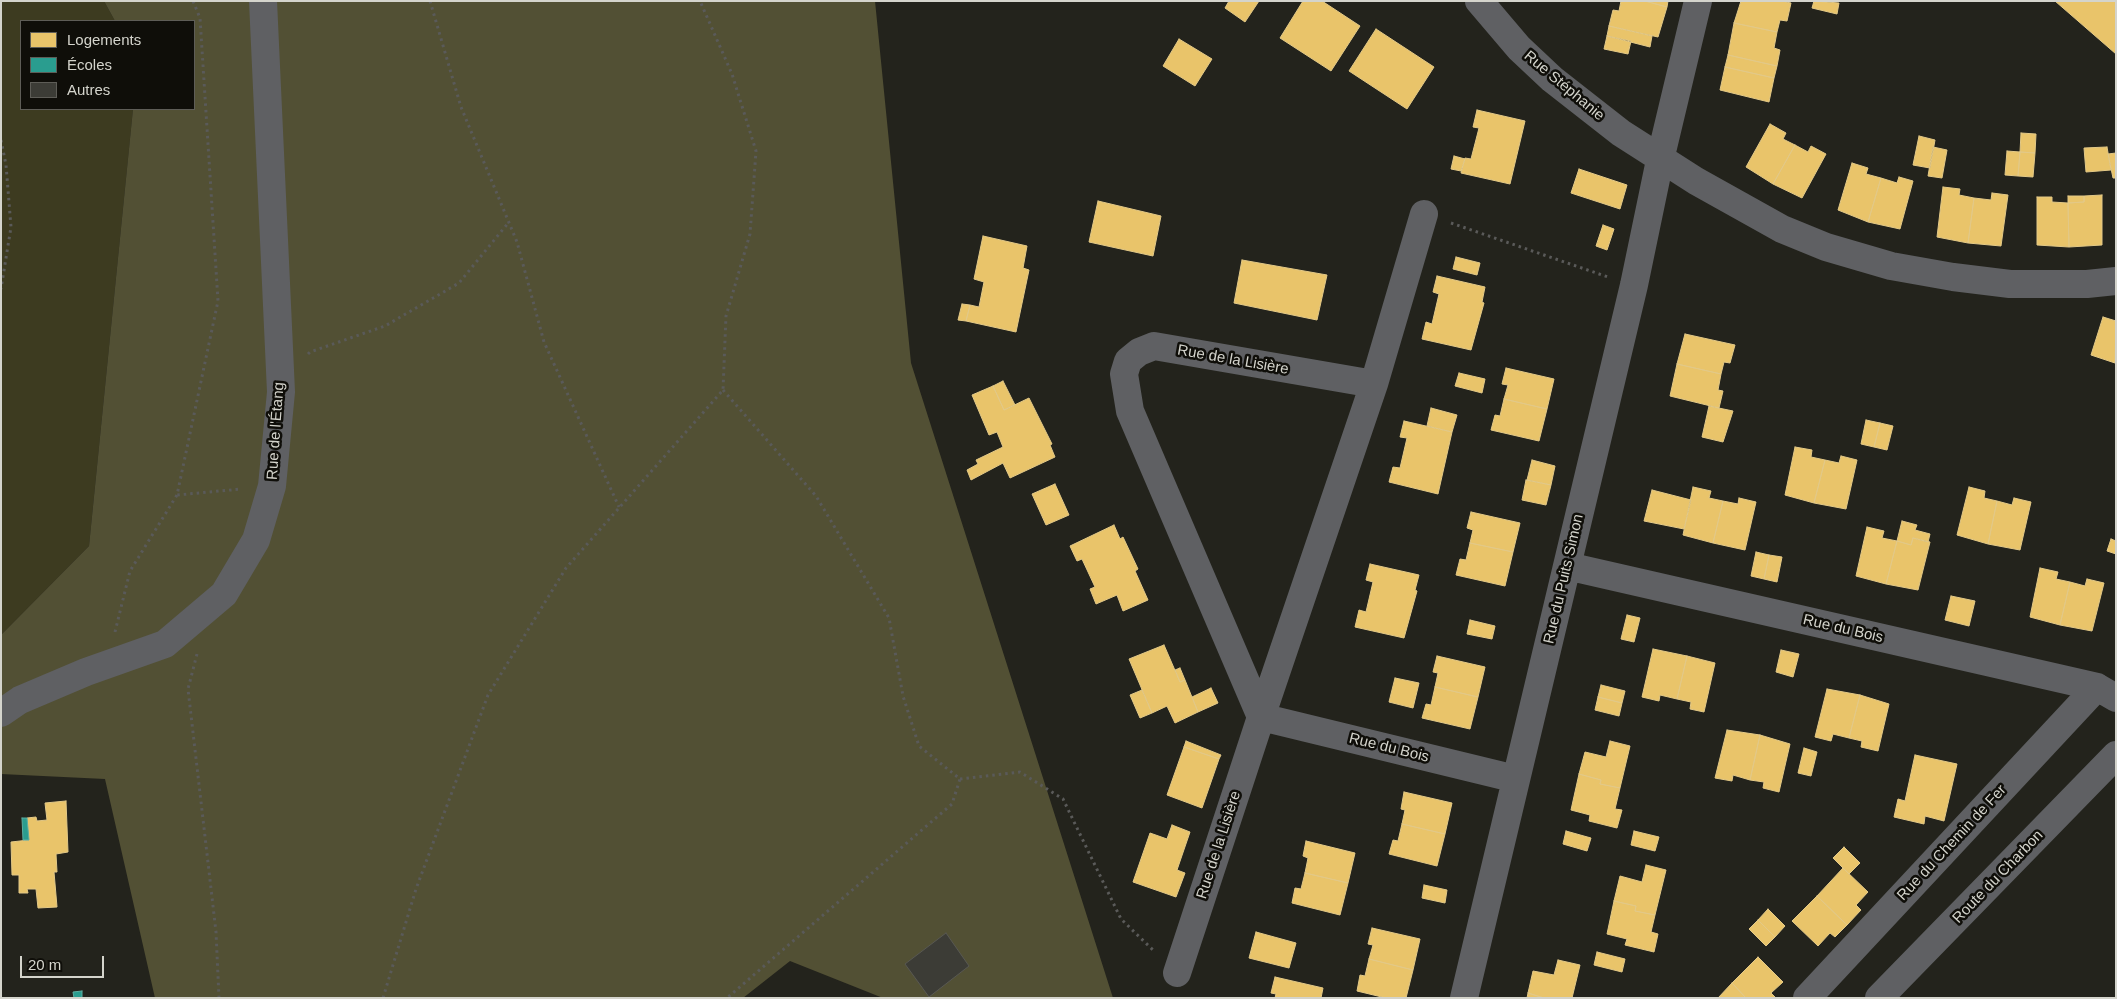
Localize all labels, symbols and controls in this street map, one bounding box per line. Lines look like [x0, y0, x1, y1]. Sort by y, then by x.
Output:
legend [20, 20, 195, 110]
text: Logements [67, 31, 141, 48]
street label: Rue Stéphanie [1520, 47, 1608, 125]
text: Écoles [67, 56, 112, 73]
text: Autres [67, 81, 110, 98]
street label: Rue de la Lisière [1176, 341, 1290, 379]
street label: Rue de l'Étang [264, 382, 288, 480]
street label: Rue du Puits Simon [1540, 512, 1588, 646]
street label: Rue du Bois [1801, 611, 1885, 647]
street label: Rue du Bois [1347, 729, 1431, 767]
street label: Rue du Chemin de Fer [1894, 781, 2010, 905]
street label: Rue de la Lisière [1193, 789, 1245, 901]
street label: Route du Charbon [1949, 827, 2047, 927]
scale bar [22, 946, 106, 978]
text: 20 m [28, 956, 61, 973]

